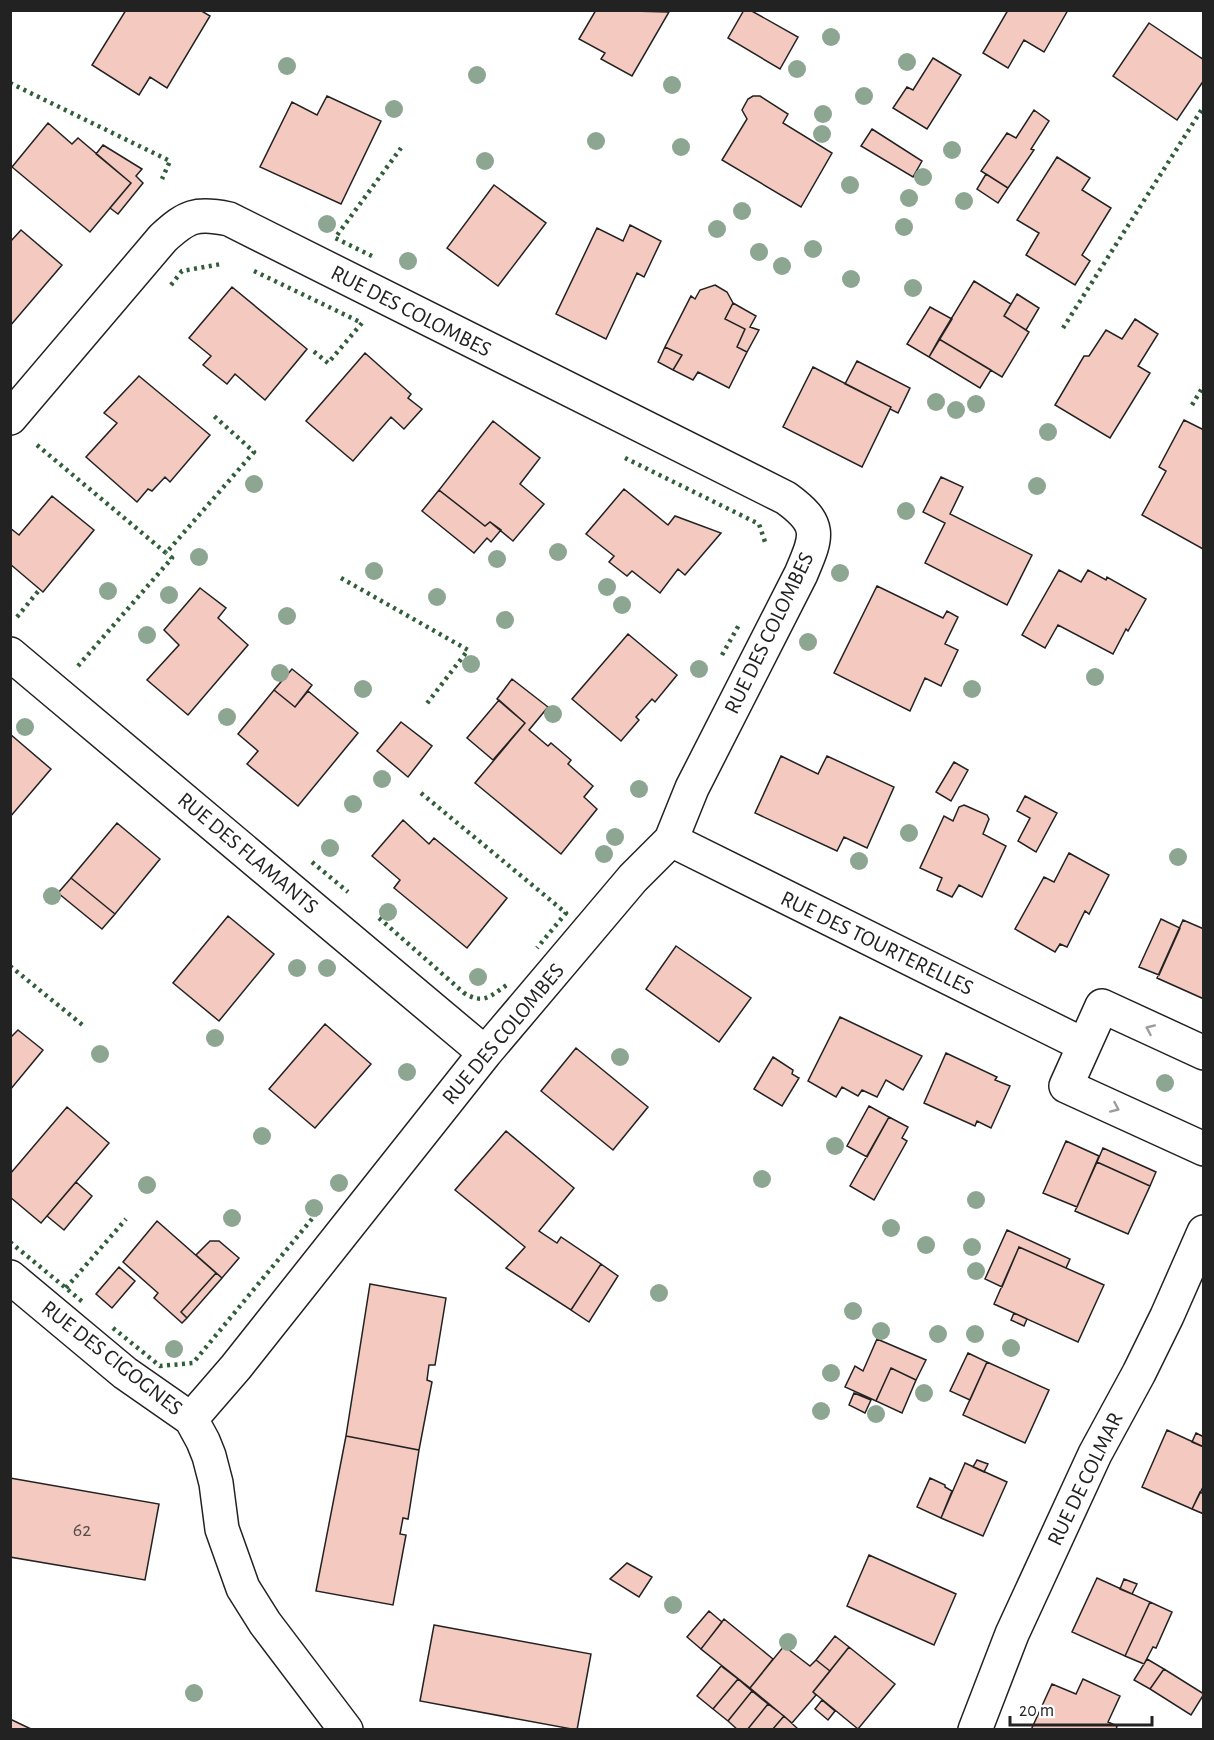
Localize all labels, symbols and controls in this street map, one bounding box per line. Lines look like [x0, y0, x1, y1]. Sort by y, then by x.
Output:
street label: RUE DES COLOMBES [327, 261, 495, 361]
street label: RUE DES COLOMBES [720, 549, 818, 717]
street label: RUE DES FLAMANTS [174, 788, 322, 918]
street label: RUE DES TOURTERELLES [777, 887, 977, 999]
street label: RUE DES COLOMBES [438, 959, 568, 1109]
one-way arrow [1146, 1024, 1157, 1036]
one-way arrow [1108, 1101, 1119, 1113]
street label: RUE DES CIGOGNES [37, 1296, 187, 1420]
street label: RUE DE COLMAR [1043, 1409, 1127, 1549]
house number: 62 [73, 1520, 91, 1540]
scale bar [1010, 1689, 1152, 1727]
text: 20 m [1019, 1702, 1054, 1720]

